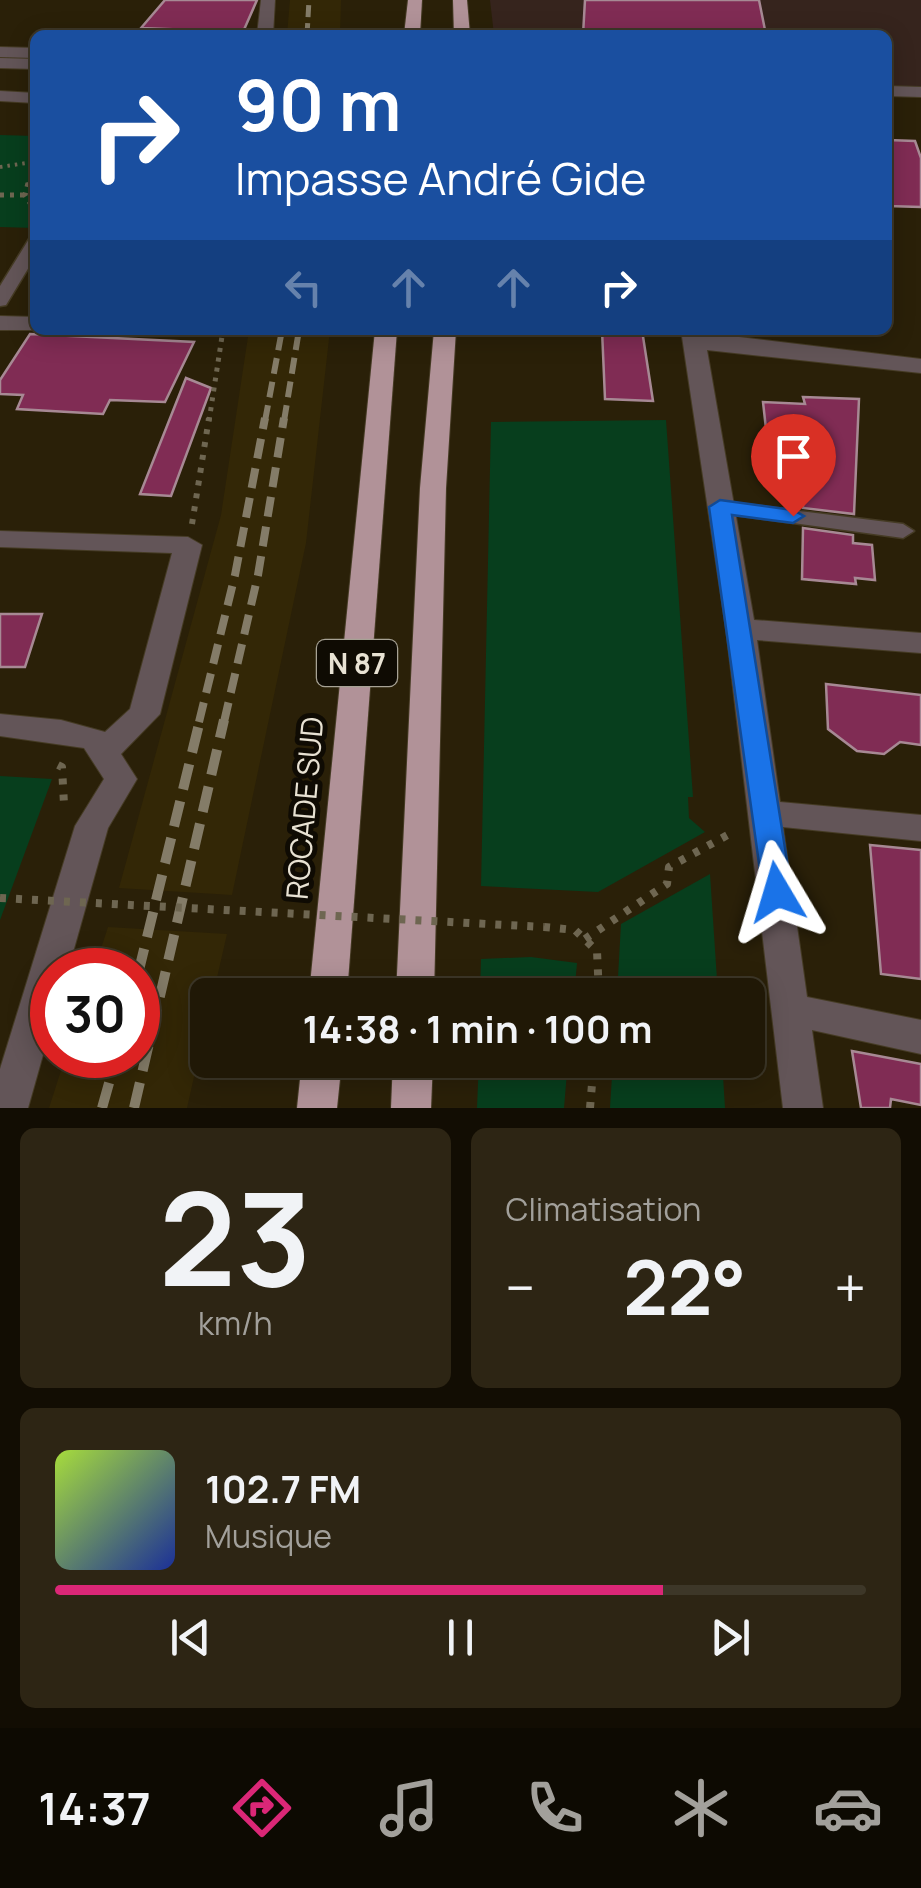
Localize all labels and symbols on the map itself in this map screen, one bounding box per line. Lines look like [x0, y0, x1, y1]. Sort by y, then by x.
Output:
pin [751, 414, 836, 517]
road number: N 87 [317, 640, 397, 686]
street label: ROCADE SUD [276, 715, 332, 901]
position arrow [725, 840, 829, 944]
speed limit sign: 30 [30, 948, 160, 1078]

